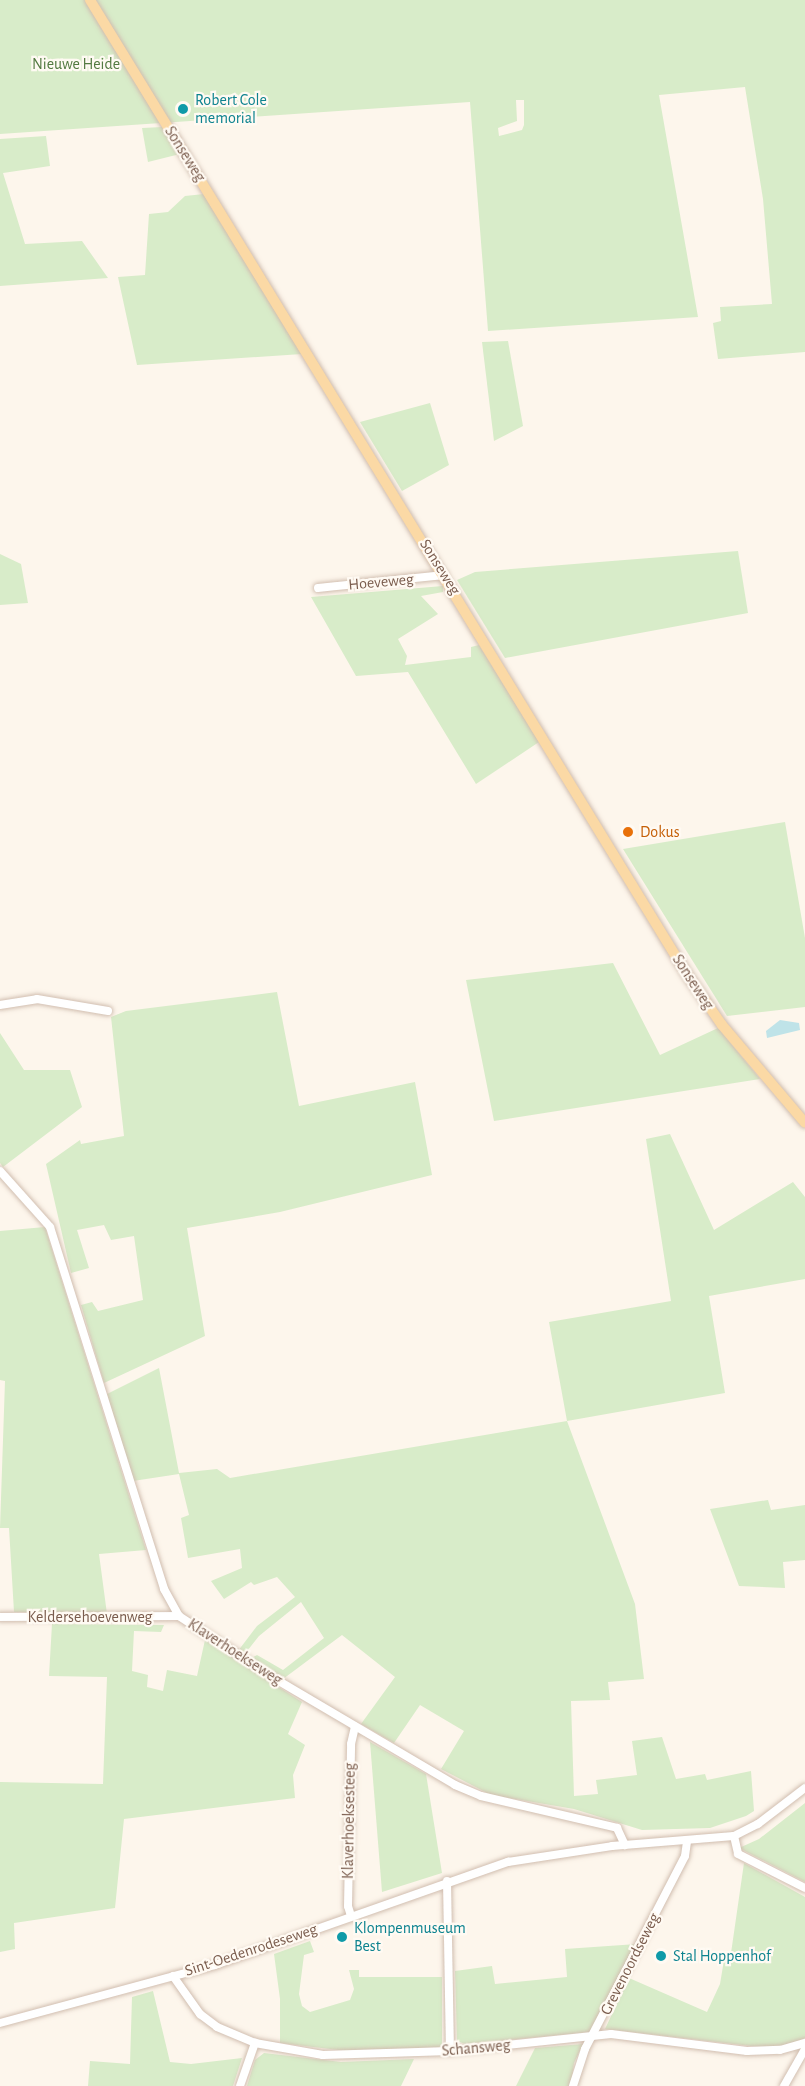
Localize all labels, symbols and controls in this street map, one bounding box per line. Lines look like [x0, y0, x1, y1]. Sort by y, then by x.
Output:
park label: Nieuwe Heide [32, 54, 120, 74]
place label: Robert Cole memorial [195, 90, 267, 128]
marker: Robert Cole memorial [176, 102, 190, 116]
street label: Sonseweg [160, 123, 210, 185]
street label: Sonseweg [415, 536, 465, 598]
street label: Hoeveweg [348, 570, 414, 594]
place label: Dokus [640, 822, 680, 842]
marker: Dokus [621, 825, 635, 839]
street label: Sonseweg [668, 951, 718, 1013]
street label: Keldersehoevenweg [28, 1607, 152, 1627]
street label: Klaverhoekseweg [184, 1614, 286, 1690]
street label: Klaverhoeksesteeg [338, 1763, 360, 1879]
street label: Grevenoordseweg [596, 1910, 664, 2018]
place label: Klompenmuseum Best [354, 1918, 466, 1956]
street label: Sint-Oedenrodeseweg [182, 1920, 320, 1980]
marker: Klompenmuseum Best [335, 1930, 349, 1944]
place label: Stal Hoppenhof [673, 1946, 771, 1966]
marker: Stal Hoppenhof [654, 1949, 668, 1963]
street label: Schansweg [441, 2035, 511, 2061]

